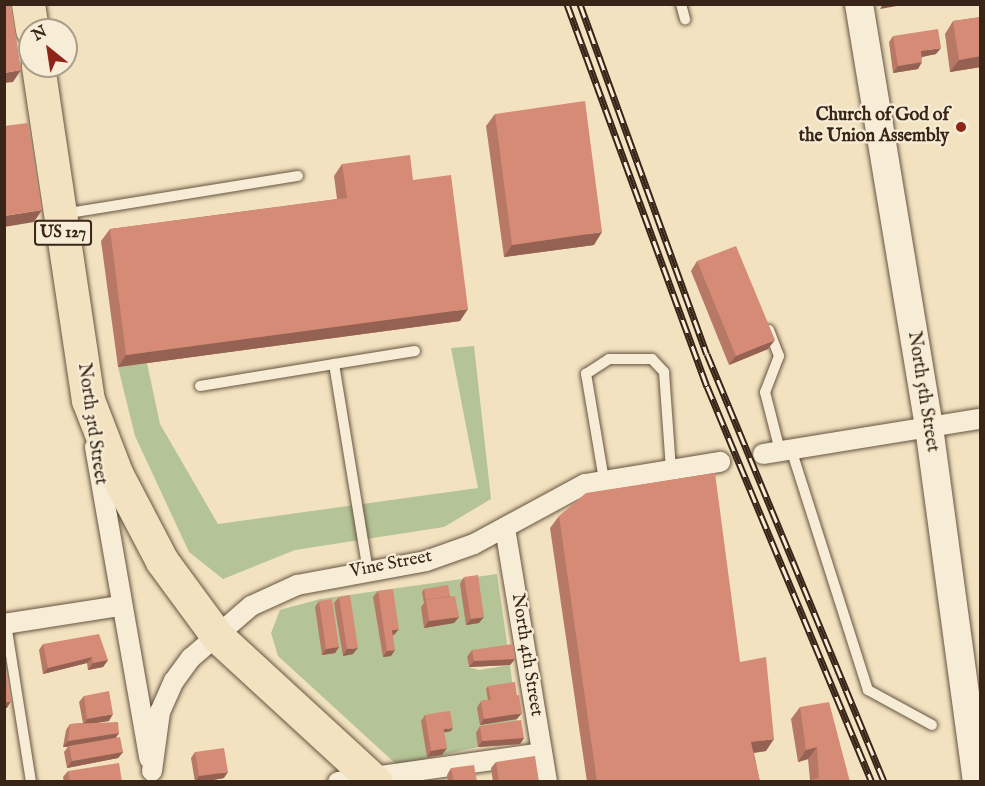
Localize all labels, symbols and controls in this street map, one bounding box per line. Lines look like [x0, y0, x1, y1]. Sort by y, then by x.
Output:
north arrow [18, 18, 78, 78]
text: N [29, 22, 51, 46]
place label: Church of God of the Union Assembly [799, 106, 949, 148]
marker: Church of God of the Union Assembly [954, 120, 968, 134]
road number: US 127 [33, 220, 93, 246]
street label: North 5th Street [902, 330, 942, 454]
street label: North 3rd Street [72, 362, 110, 486]
street label: Vine Street [348, 546, 434, 584]
street label: North 4th Street [506, 592, 546, 718]

